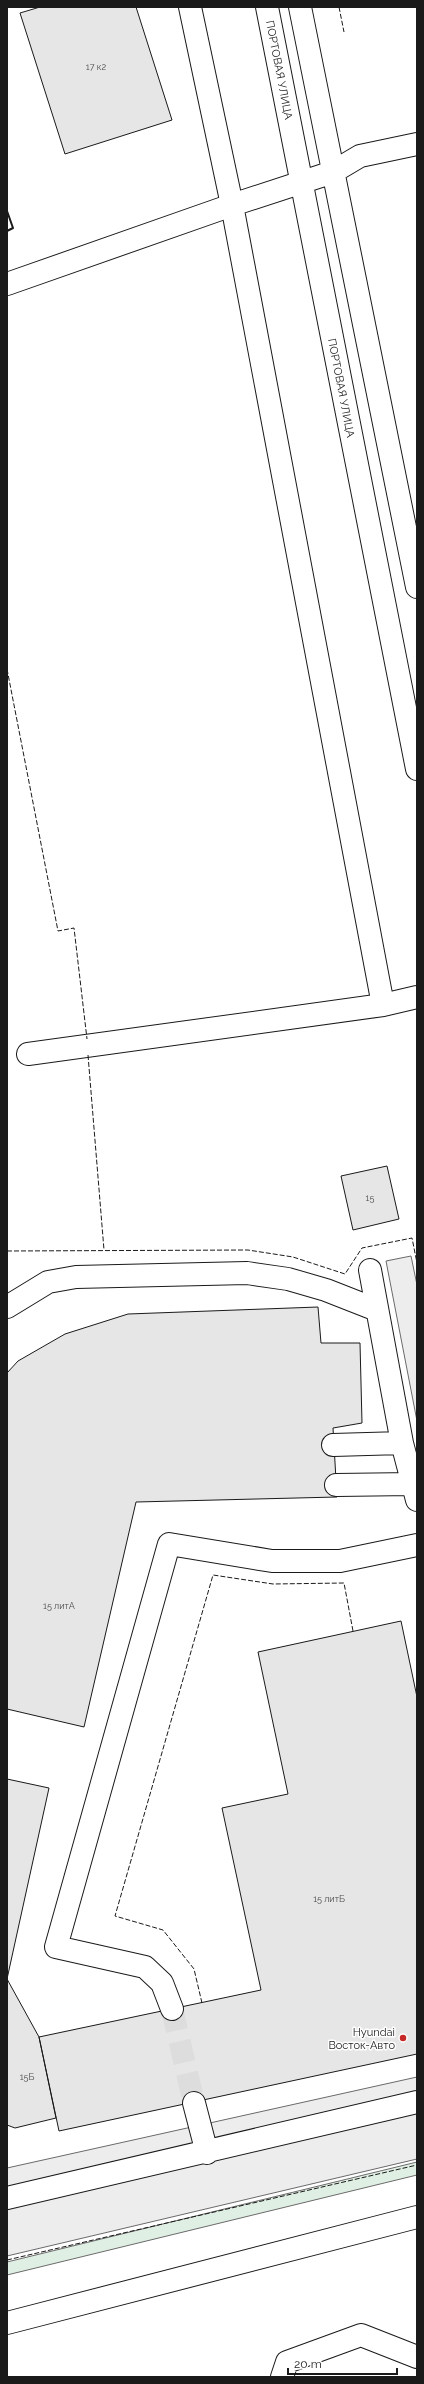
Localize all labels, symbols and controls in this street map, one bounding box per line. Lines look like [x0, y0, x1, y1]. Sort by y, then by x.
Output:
street label: ПОРТОВАЯ УЛИЦА [263, 19, 295, 121]
house number: 17 к2 [86, 62, 106, 72]
street label: ПОРТОВАЯ УЛИЦА [325, 337, 357, 439]
house number: 15 [366, 1193, 374, 1203]
house number: 15 литА [43, 1601, 75, 1611]
house number: 15 литБ [313, 1894, 345, 1904]
place label: Hyundai Восток-Авто [328, 2026, 395, 2052]
marker: Hyundai Восток-Авто [398, 2033, 408, 2043]
house number: 15Б [20, 2072, 34, 2082]
scale bar [288, 2350, 397, 2376]
text: 20 m [294, 2357, 322, 2371]

